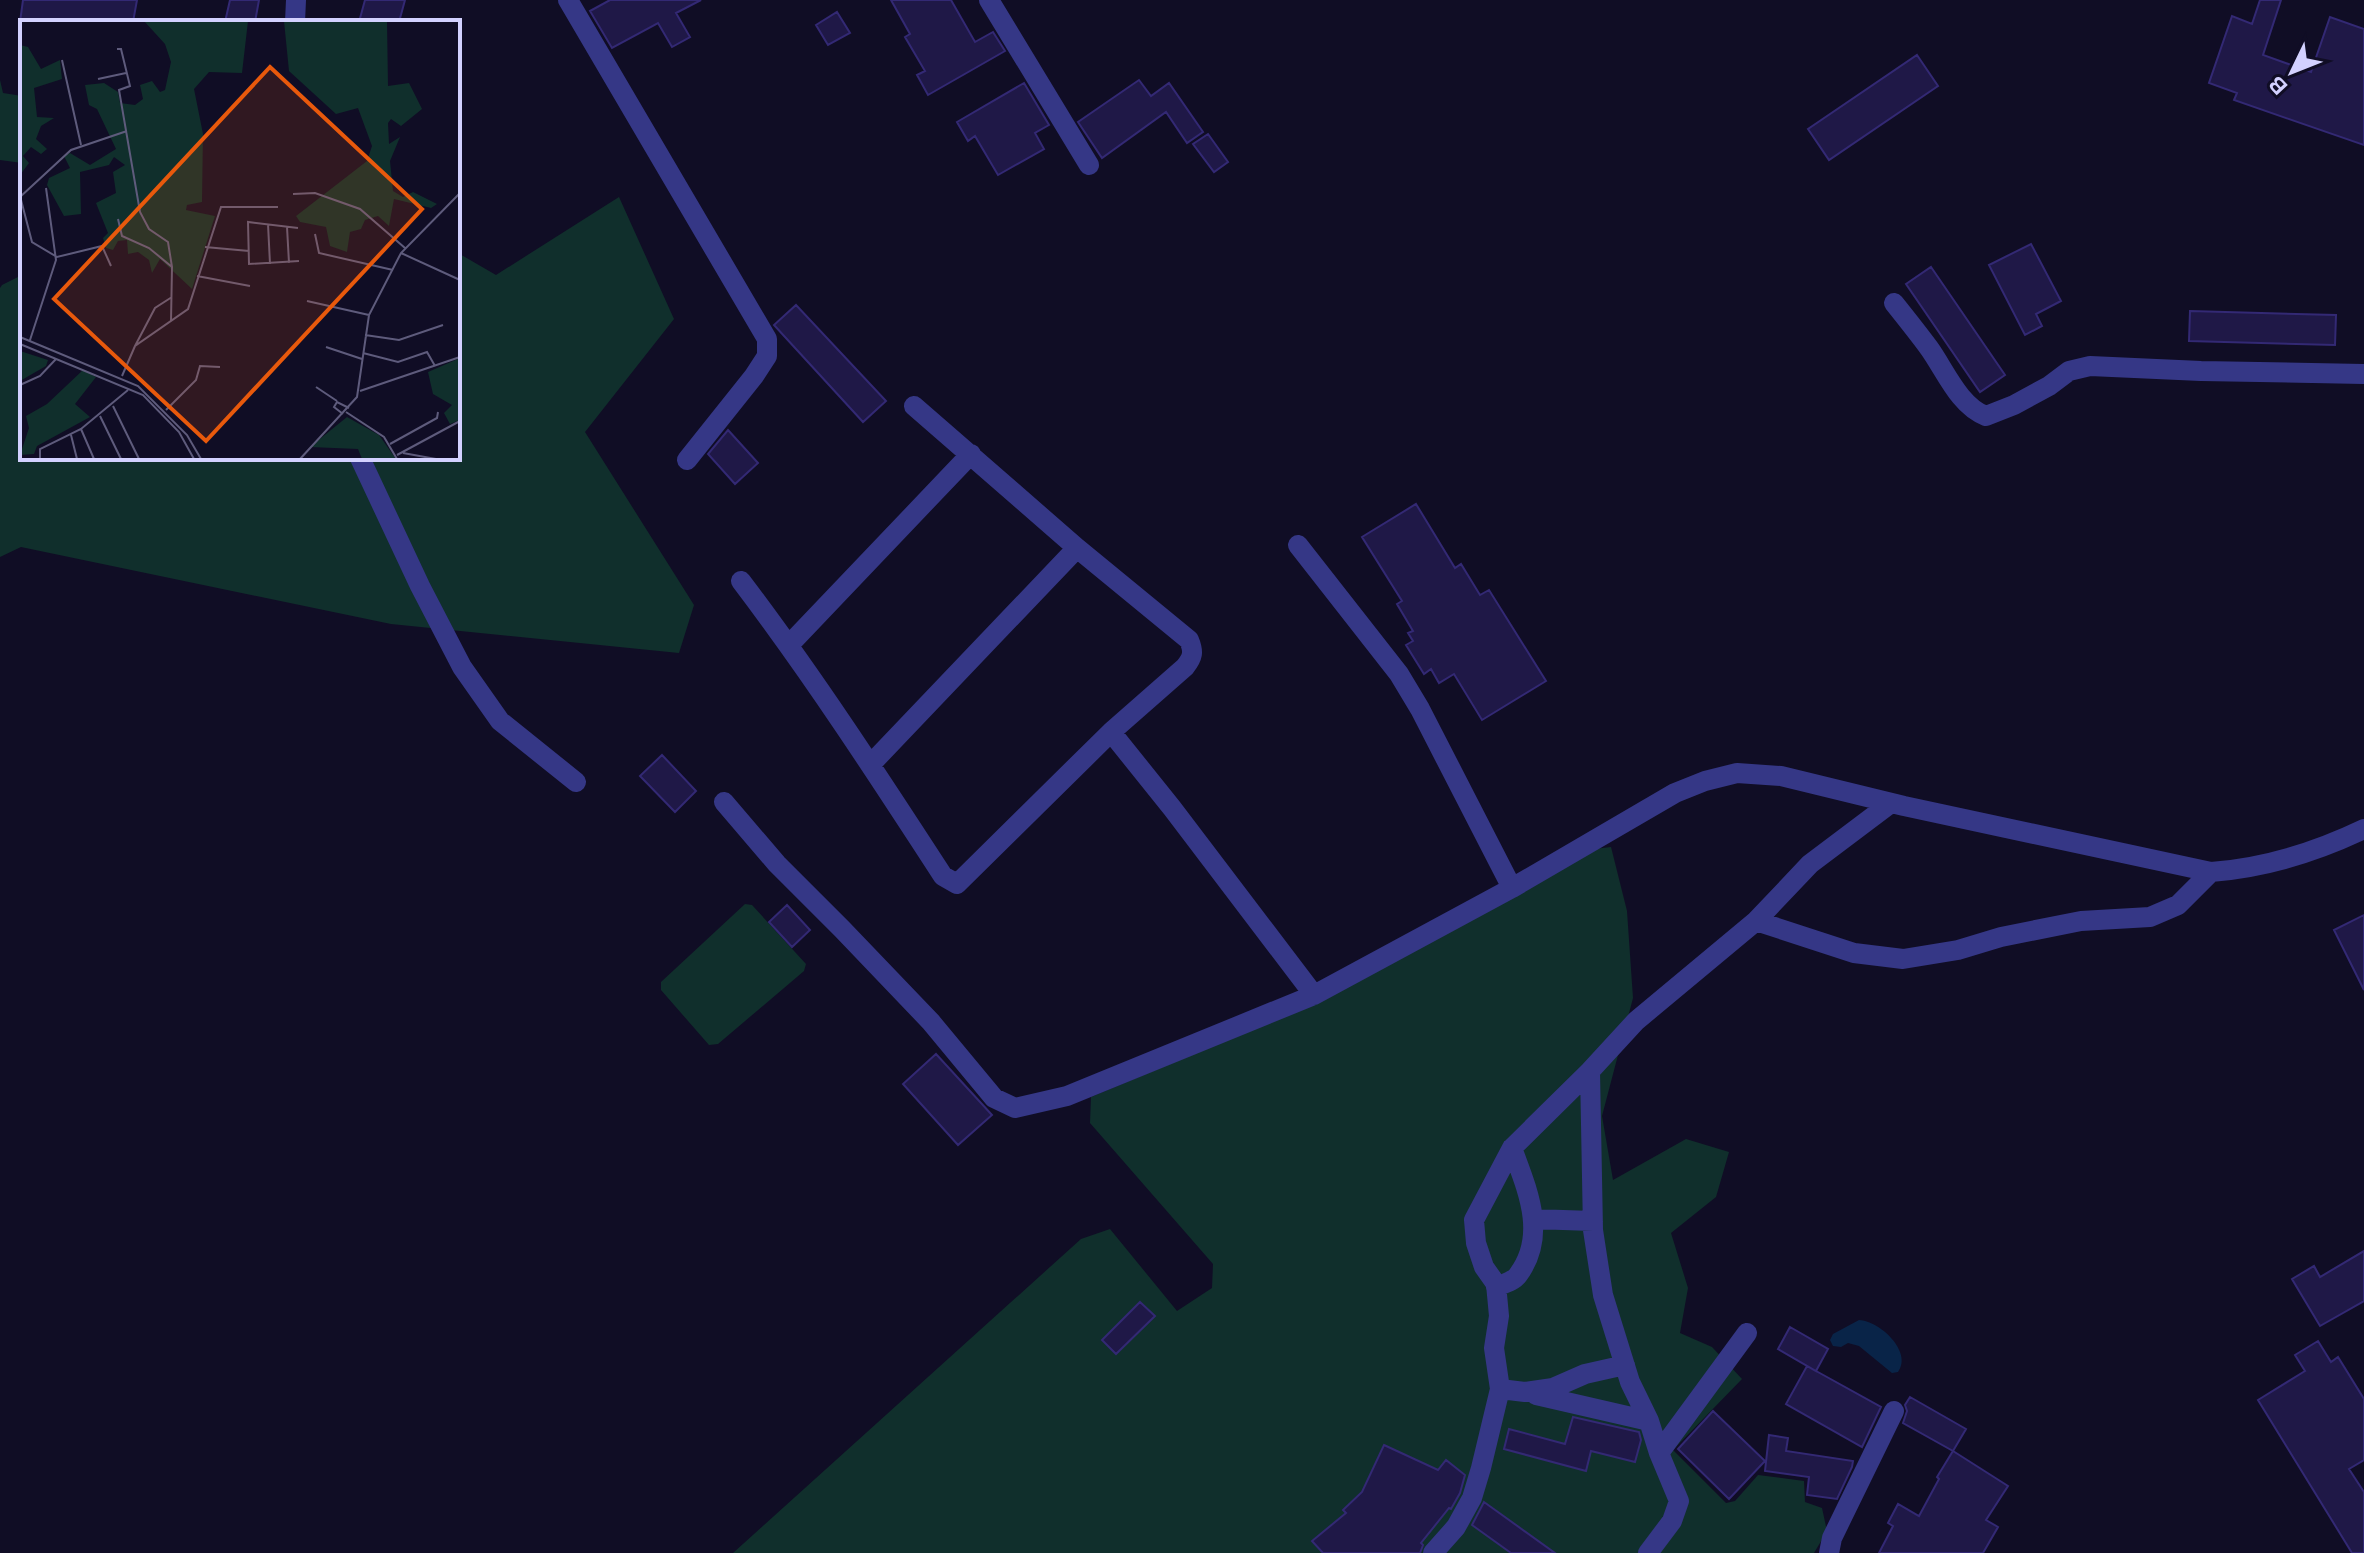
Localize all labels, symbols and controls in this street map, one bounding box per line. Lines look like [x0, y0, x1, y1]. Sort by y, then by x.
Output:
inset map [20, 20, 460, 460]
north arrow [2252, 32, 2332, 112]
text: B [2263, 71, 2292, 100]

